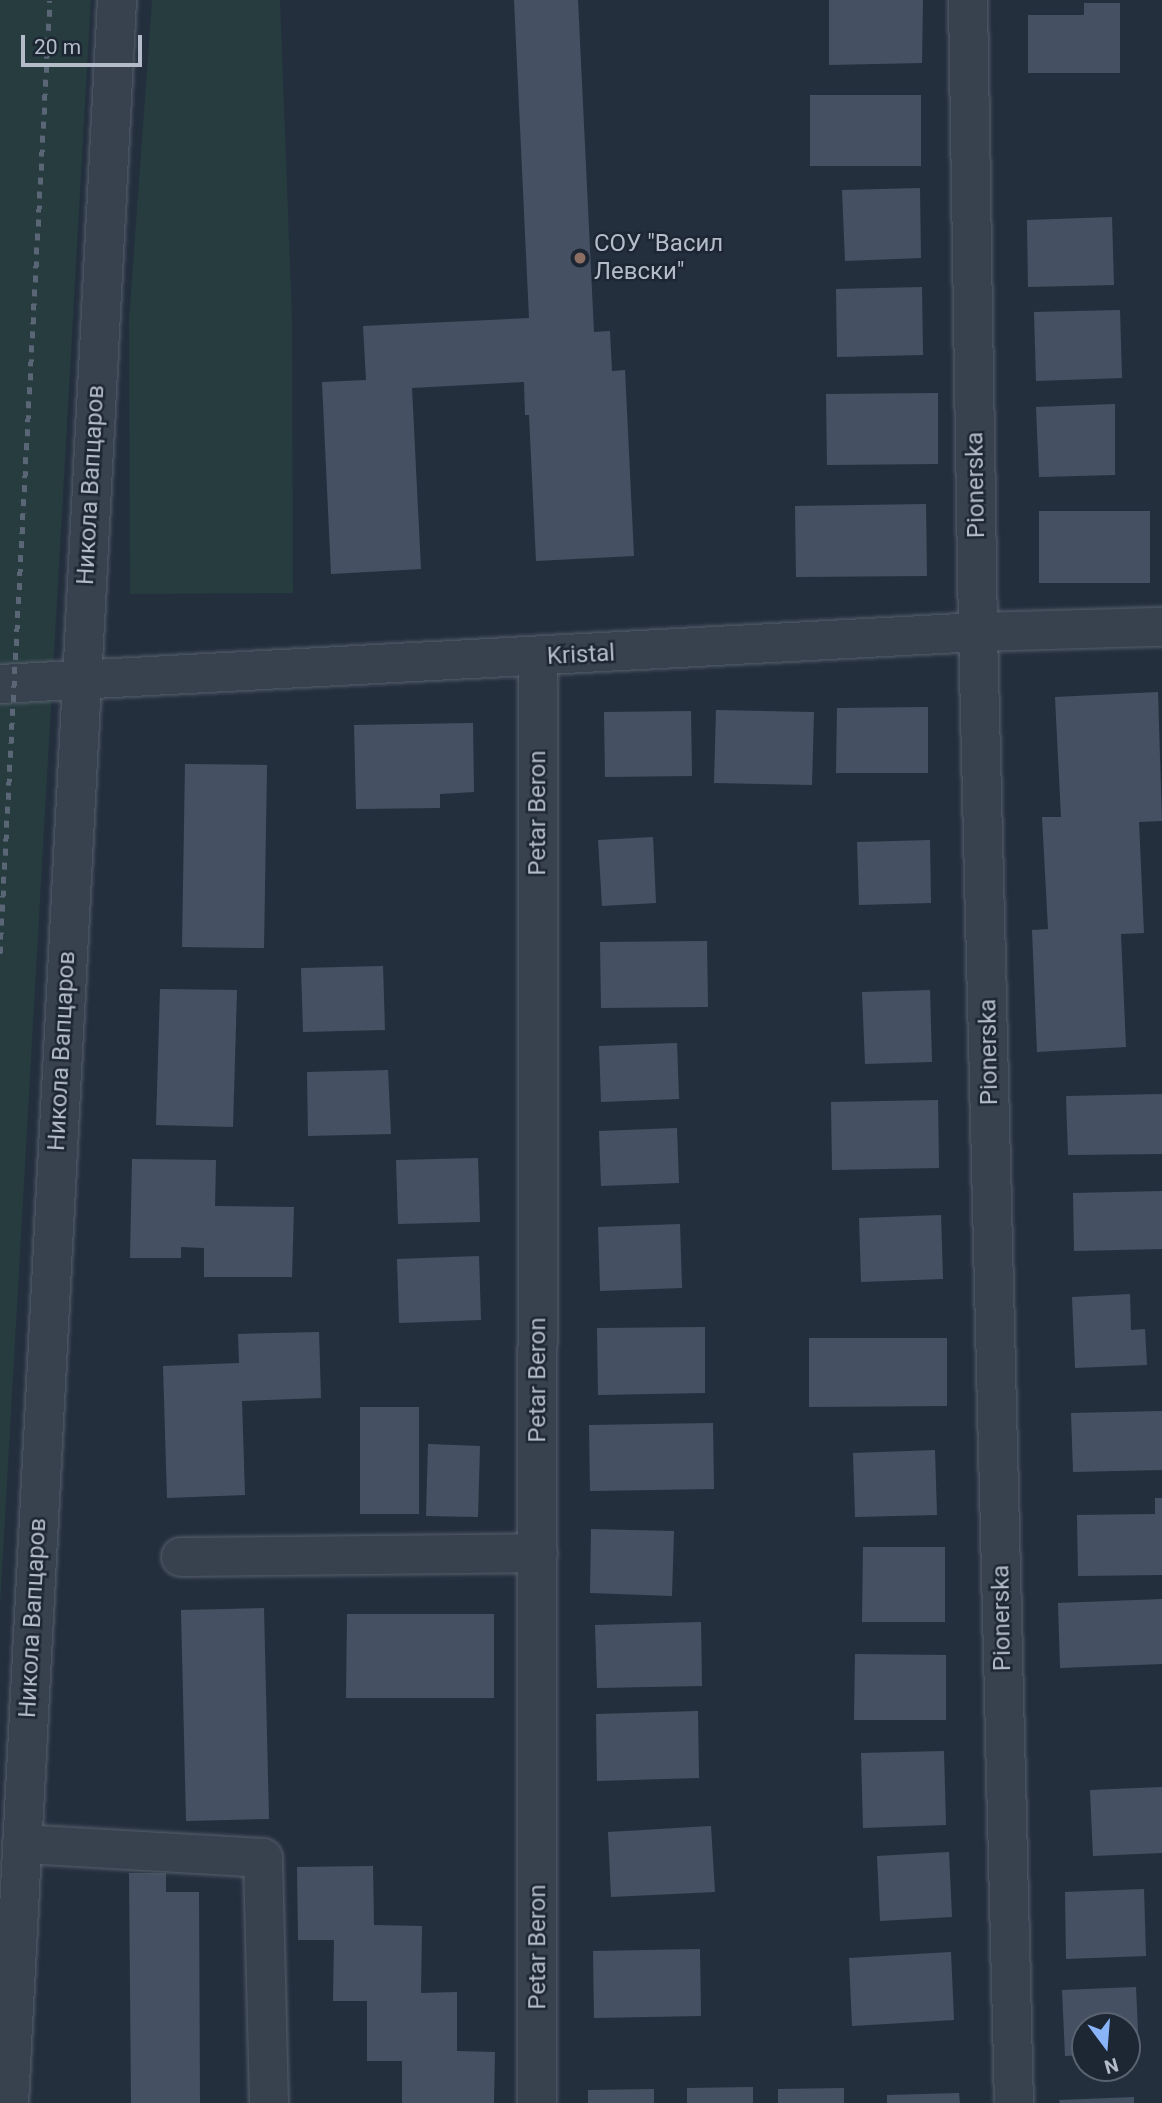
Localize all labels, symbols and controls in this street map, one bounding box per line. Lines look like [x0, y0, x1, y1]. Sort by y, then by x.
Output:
scale bar [24, 21, 145, 65]
text: 20 m [34, 35, 81, 59]
place label: СОУ "Васил Левски" [594, 230, 723, 286]
marker: СОУ "Васил Левски" [572, 250, 588, 266]
street label: Никола Вапцаров [71, 384, 111, 586]
street label: Pionerska [961, 432, 991, 538]
street label: Kristal [546, 639, 616, 671]
street label: Petar Beron [524, 750, 552, 876]
street label: Никола Вапцаров [42, 950, 82, 1152]
street label: Pionerska [974, 999, 1004, 1105]
street label: Petar Beron [524, 1317, 552, 1443]
street label: Никола Вапцаров [13, 1517, 53, 1719]
street label: Pionerska [987, 1565, 1017, 1671]
street label: Petar Beron [524, 1884, 552, 2010]
north arrow [1071, 2012, 1141, 2082]
text: N [1102, 2053, 1121, 2079]

